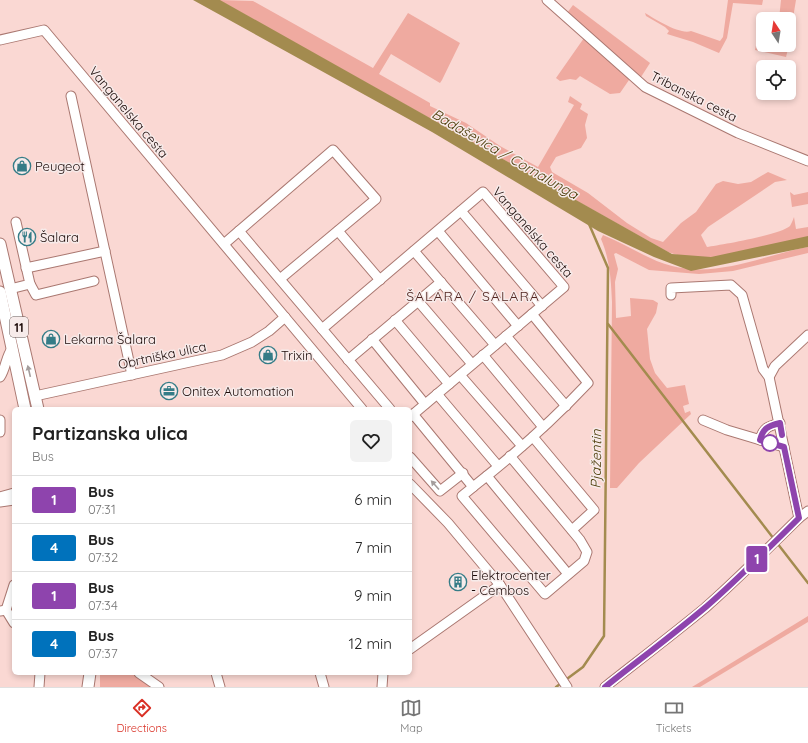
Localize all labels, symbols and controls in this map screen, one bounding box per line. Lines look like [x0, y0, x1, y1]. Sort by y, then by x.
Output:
north arrow [756, 12, 796, 52]
map controls [756, 12, 796, 100]
button: locate [756, 60, 796, 100]
street label: Vanganelska cesta [86, 63, 172, 161]
street label: Tribanska cesta [648, 67, 740, 125]
water label: Badaševica / Cornalunga [429, 105, 583, 204]
shop icon: Peugeot [12, 156, 32, 176]
place label: Peugeot [35, 158, 85, 174]
street label: Vanganelska cesta [489, 184, 577, 280]
restaurant icon: Šalara [17, 227, 37, 247]
place label: Šalara [40, 229, 79, 245]
district label: ŠALARA / SALARA [406, 287, 540, 305]
road number: 11 [10, 317, 28, 337]
shop icon: Lekarna Šalara [41, 329, 61, 349]
place label: Lekarna Šalara [64, 331, 156, 347]
street label: Obrtniška ulica [116, 338, 208, 372]
shop icon: Trixin [258, 345, 278, 365]
place label: Trixin [281, 347, 312, 363]
one-way arrow [26, 365, 32, 377]
office icon: Onitex Automation [159, 381, 179, 401]
place label: Onitex Automation [182, 383, 294, 399]
button: heart [350, 420, 392, 462]
text: Partizanska ulica [32, 421, 188, 445]
water label: Pjažentin [586, 428, 606, 489]
unlabelled marker [761, 434, 779, 452]
text: Bus [32, 448, 54, 464]
one-way arrow [430, 480, 439, 490]
text: Bus [88, 482, 114, 501]
text: 6 min [354, 490, 392, 509]
text: 1 [51, 491, 57, 509]
text: 07:31 [88, 501, 116, 517]
text: Bus [88, 530, 114, 549]
text: 7 min [355, 538, 392, 557]
text: 4 [50, 539, 58, 557]
line badge: 1 [744, 546, 770, 572]
text: 07:32 [88, 549, 118, 565]
text: 1 [754, 550, 760, 568]
place label: Elektrocenter - Cembos [471, 567, 551, 598]
building icon: Elektrocenter - Cembos [448, 572, 468, 592]
text: Bus [88, 578, 114, 597]
text: 9 min [354, 586, 392, 605]
text: 1 [51, 587, 57, 605]
text: 07:34 [88, 597, 118, 613]
text: Bus [88, 626, 114, 645]
text: 12 min [348, 634, 392, 653]
text: 4 [50, 635, 58, 653]
text: 07:37 [88, 645, 118, 661]
tab: Directions [117, 697, 167, 735]
tab: Map [400, 697, 423, 735]
tab: Tickets [656, 697, 691, 735]

